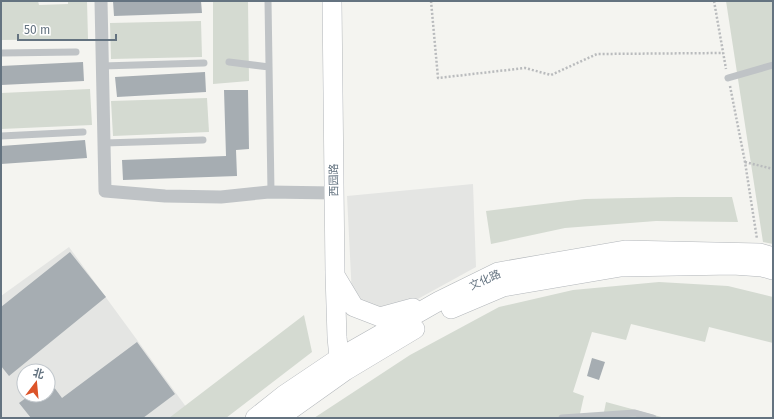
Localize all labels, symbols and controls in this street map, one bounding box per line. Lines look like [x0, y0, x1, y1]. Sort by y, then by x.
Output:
scale bar [18, 16, 116, 42]
text: 50 m [24, 23, 50, 37]
street label: 西园路 [327, 163, 341, 197]
street label: 文化路 [467, 267, 503, 293]
north arrow [16, 363, 56, 403]
text: 北 [32, 366, 46, 382]

